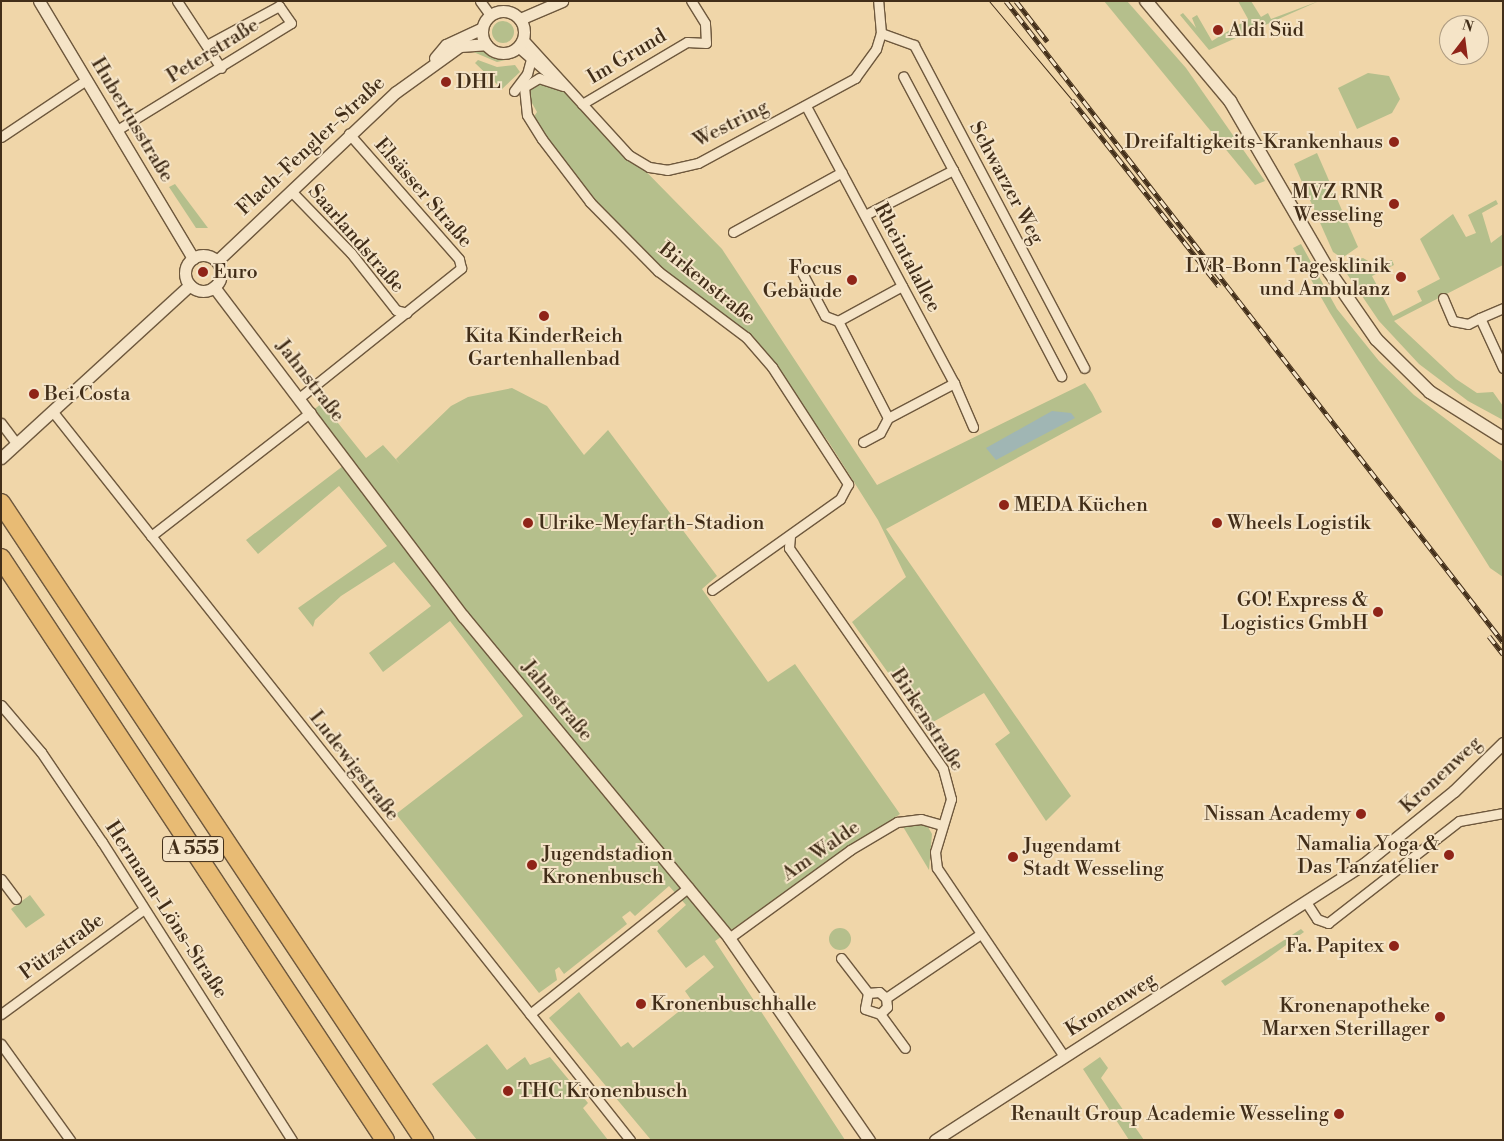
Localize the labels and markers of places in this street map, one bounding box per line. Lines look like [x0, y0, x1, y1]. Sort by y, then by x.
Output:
place label: Aldi Süd [1228, 18, 1304, 42]
marker: Aldi Süd [1212, 24, 1224, 36]
place label: DHL [456, 70, 501, 94]
marker: DHL [440, 76, 452, 88]
place label: Dreifaltigkeits-Krankenhaus [1125, 130, 1383, 154]
marker: Dreifaltigkeits-Krankenhaus [1387, 135, 1401, 149]
place label: MVZ RNR Wesseling [1291, 180, 1383, 227]
marker: MVZ RNR Wesseling [1387, 197, 1401, 211]
place label: LVR-Bonn Tagesklinik und Ambulanz [1185, 254, 1390, 301]
place label: Focus Gebäude [763, 256, 842, 303]
place label: Euro [213, 260, 258, 284]
marker: Euro [197, 266, 209, 278]
marker: LVR-Bonn Tagesklinik und Ambulanz [1394, 270, 1408, 284]
marker: Focus Gebäude [846, 274, 858, 286]
marker: Kita KinderReich Gartenhallenbad [538, 310, 550, 322]
place label: Kita KinderReich Gartenhallenbad [465, 324, 623, 371]
place label: Bei Costa [44, 382, 130, 406]
marker: Bei Costa [28, 388, 40, 400]
place label: MEDA Küchen [1014, 493, 1148, 517]
marker: MEDA Küchen [998, 499, 1010, 511]
place label: Ulrike-Meyfarth-Stadion [538, 511, 764, 535]
place label: Wheels Logistik [1227, 511, 1371, 535]
marker: Ulrike-Meyfarth-Stadion [522, 517, 534, 529]
marker: Wheels Logistik [1211, 517, 1223, 529]
place label: GO! Express & Logistics GmbH [1221, 588, 1368, 635]
marker: GO! Express & Logistics GmbH [1372, 606, 1384, 618]
place label: Nissan Academy [1204, 802, 1351, 826]
marker: Nissan Academy [1355, 808, 1367, 820]
place label: Namalia Yoga & Das Tanzatelier [1296, 832, 1439, 879]
place label: Jugendamt Stadt Wesseling [1023, 834, 1164, 881]
place label: Jugendstadion Kronenbusch [542, 842, 673, 889]
marker: Namalia Yoga & Das Tanzatelier [1443, 849, 1455, 861]
marker: Jugendamt Stadt Wesseling [1007, 851, 1019, 863]
marker: Jugendstadion Kronenbusch [526, 859, 538, 871]
place label: Fa. Papitex [1286, 934, 1384, 958]
marker: Fa. Papitex [1388, 940, 1400, 952]
place label: Kronenbuschhalle [651, 992, 817, 1016]
place label: Kronenapotheke Marxen Sterillager [1262, 994, 1430, 1041]
marker: Kronenbuschhalle [635, 998, 647, 1010]
marker: Kronenapotheke Marxen Sterillager [1434, 1011, 1446, 1023]
place label: THC Kronenbusch [518, 1079, 688, 1103]
marker: THC Kronenbusch [502, 1085, 514, 1097]
place label: Renault Group Academie Wesseling [1011, 1102, 1329, 1126]
marker: Renault Group Academie Wesseling [1333, 1108, 1345, 1120]

